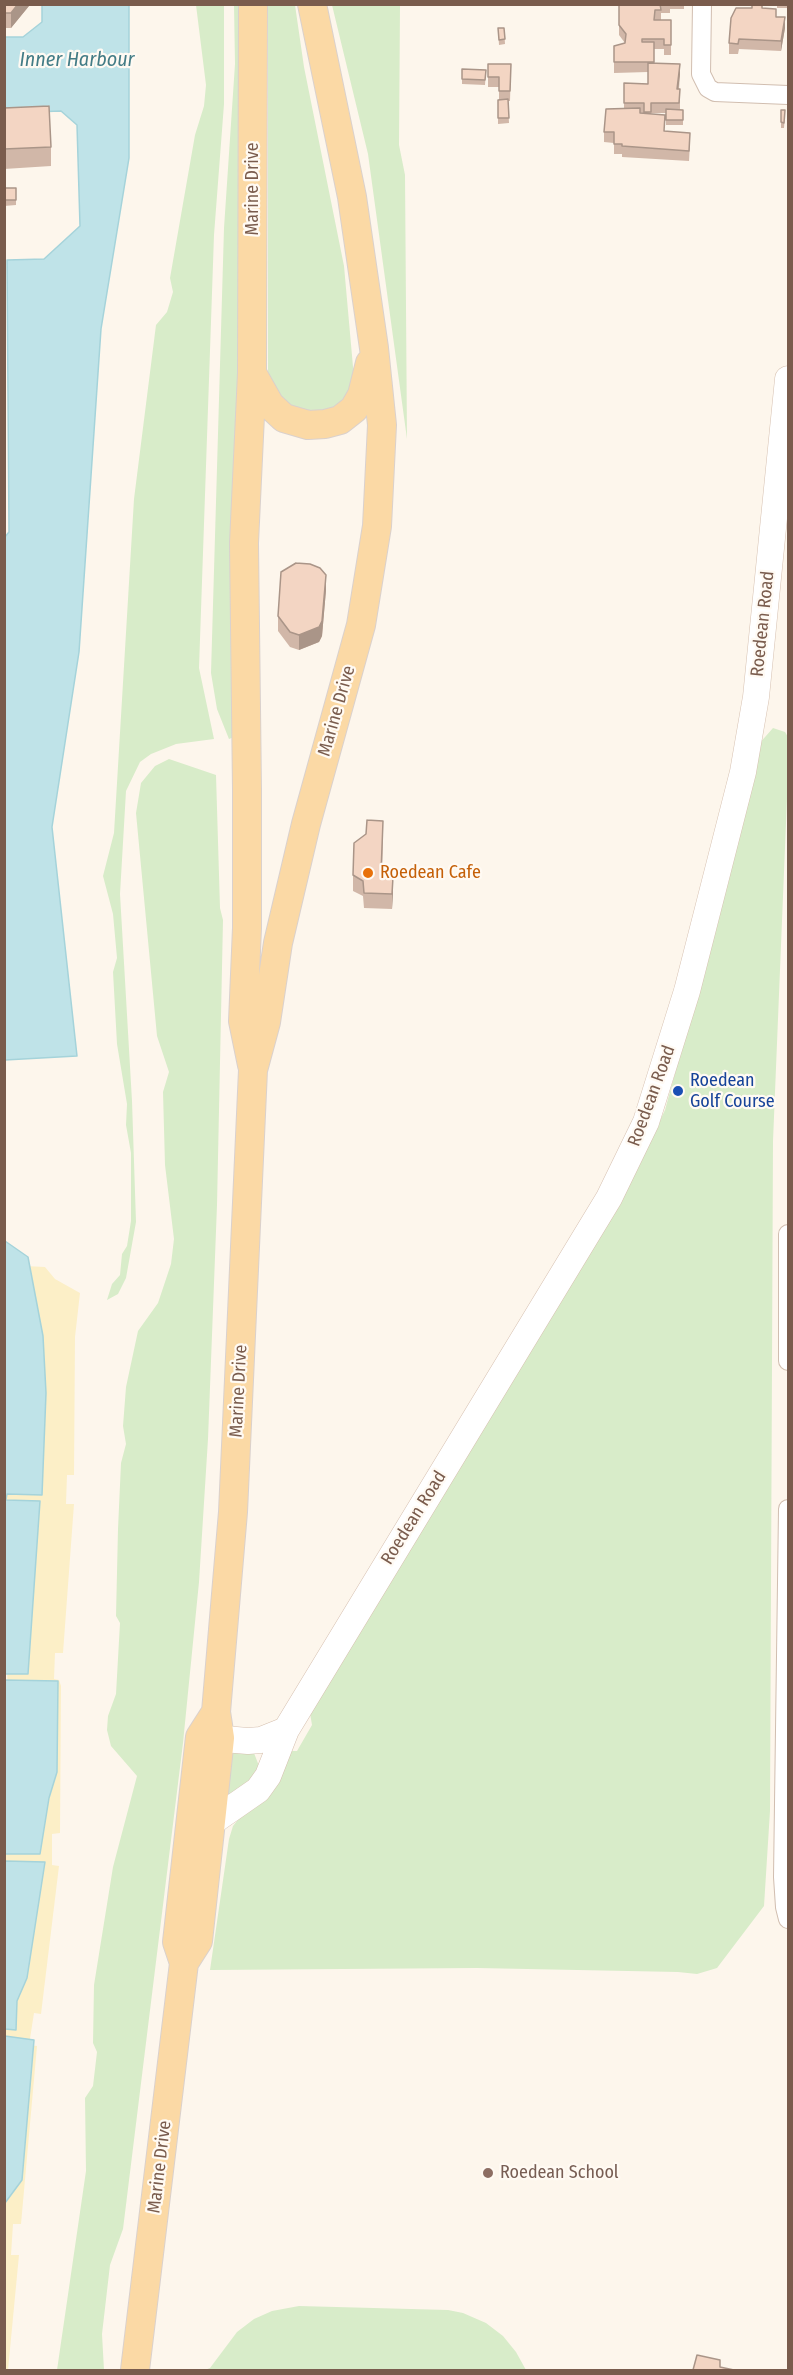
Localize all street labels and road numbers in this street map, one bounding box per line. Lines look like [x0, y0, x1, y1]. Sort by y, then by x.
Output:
street label: Marine Drive [242, 142, 264, 236]
street label: Roedean Road [747, 570, 779, 678]
street label: Marine Drive [314, 663, 360, 759]
street label: Roedean Road [624, 1042, 680, 1150]
street label: Marine Drive [226, 1344, 252, 1438]
street label: Roedean Road [377, 1467, 451, 1569]
street label: Marine Drive [144, 2119, 176, 2215]

